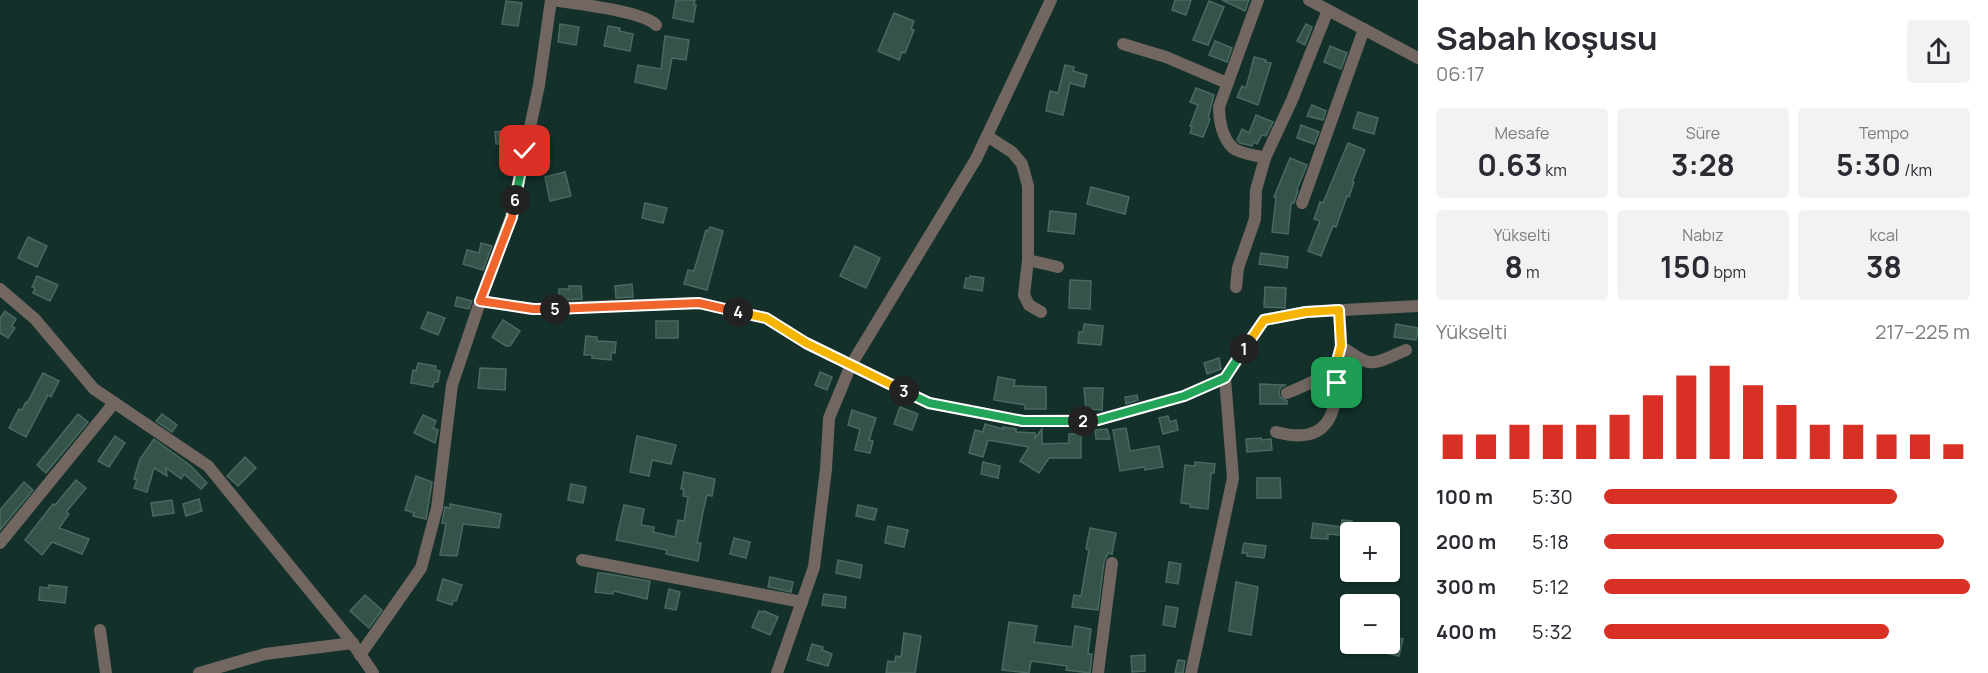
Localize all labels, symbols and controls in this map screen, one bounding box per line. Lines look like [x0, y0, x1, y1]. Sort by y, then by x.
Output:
text: Sabah koşusu [1436, 15, 1658, 60]
button: share [1907, 20, 1970, 83]
text: 06:17 [1436, 60, 1484, 87]
text: Mesafe [1495, 122, 1549, 144]
text: Süre [1686, 122, 1720, 144]
text: Tempo [1859, 122, 1909, 144]
pin [499, 125, 550, 176]
icon: check [508, 134, 541, 167]
text: 0.63 [1477, 144, 1542, 185]
text: 3:28 [1671, 144, 1735, 185]
text: 5:30 [1836, 144, 1901, 185]
text: km [1542, 159, 1567, 181]
text: /km [1901, 159, 1932, 181]
pin: 6 [500, 185, 530, 215]
text: 6 [510, 189, 520, 211]
text: Yükselti [1493, 224, 1551, 246]
text: Nabız [1682, 224, 1724, 246]
text: kcal [1869, 224, 1899, 246]
text: 8 [1504, 246, 1523, 287]
text: 150 [1660, 246, 1710, 287]
text: 38 [1866, 246, 1902, 287]
text: m [1523, 261, 1540, 283]
text: bpm [1710, 261, 1746, 283]
pin: 5 [540, 294, 570, 324]
pin: 4 [723, 297, 753, 327]
text: 5 [550, 298, 560, 320]
text: 4 [733, 301, 743, 323]
text: Yükselti [1436, 318, 1507, 345]
text: 217–225 m [1875, 318, 1970, 345]
pin: 1 [1229, 334, 1259, 364]
text: 1 [1240, 338, 1248, 360]
pin [1311, 357, 1362, 408]
icon: arrive [1320, 366, 1353, 399]
pin: 3 [889, 376, 919, 406]
text: 3 [899, 380, 909, 402]
pin: 2 [1068, 406, 1098, 436]
text: 2 [1078, 410, 1088, 432]
text: 100 m [1436, 483, 1493, 510]
text: 5:30 [1532, 483, 1573, 510]
map controls [1340, 522, 1400, 654]
button: + [1340, 522, 1400, 582]
text: 200 m [1436, 528, 1496, 555]
text: 5:18 [1532, 528, 1569, 555]
text: 300 m [1436, 573, 1496, 600]
text: 5:12 [1532, 573, 1569, 600]
button: − [1340, 594, 1400, 654]
text: 400 m [1436, 618, 1496, 645]
text: 5:32 [1532, 618, 1572, 645]

